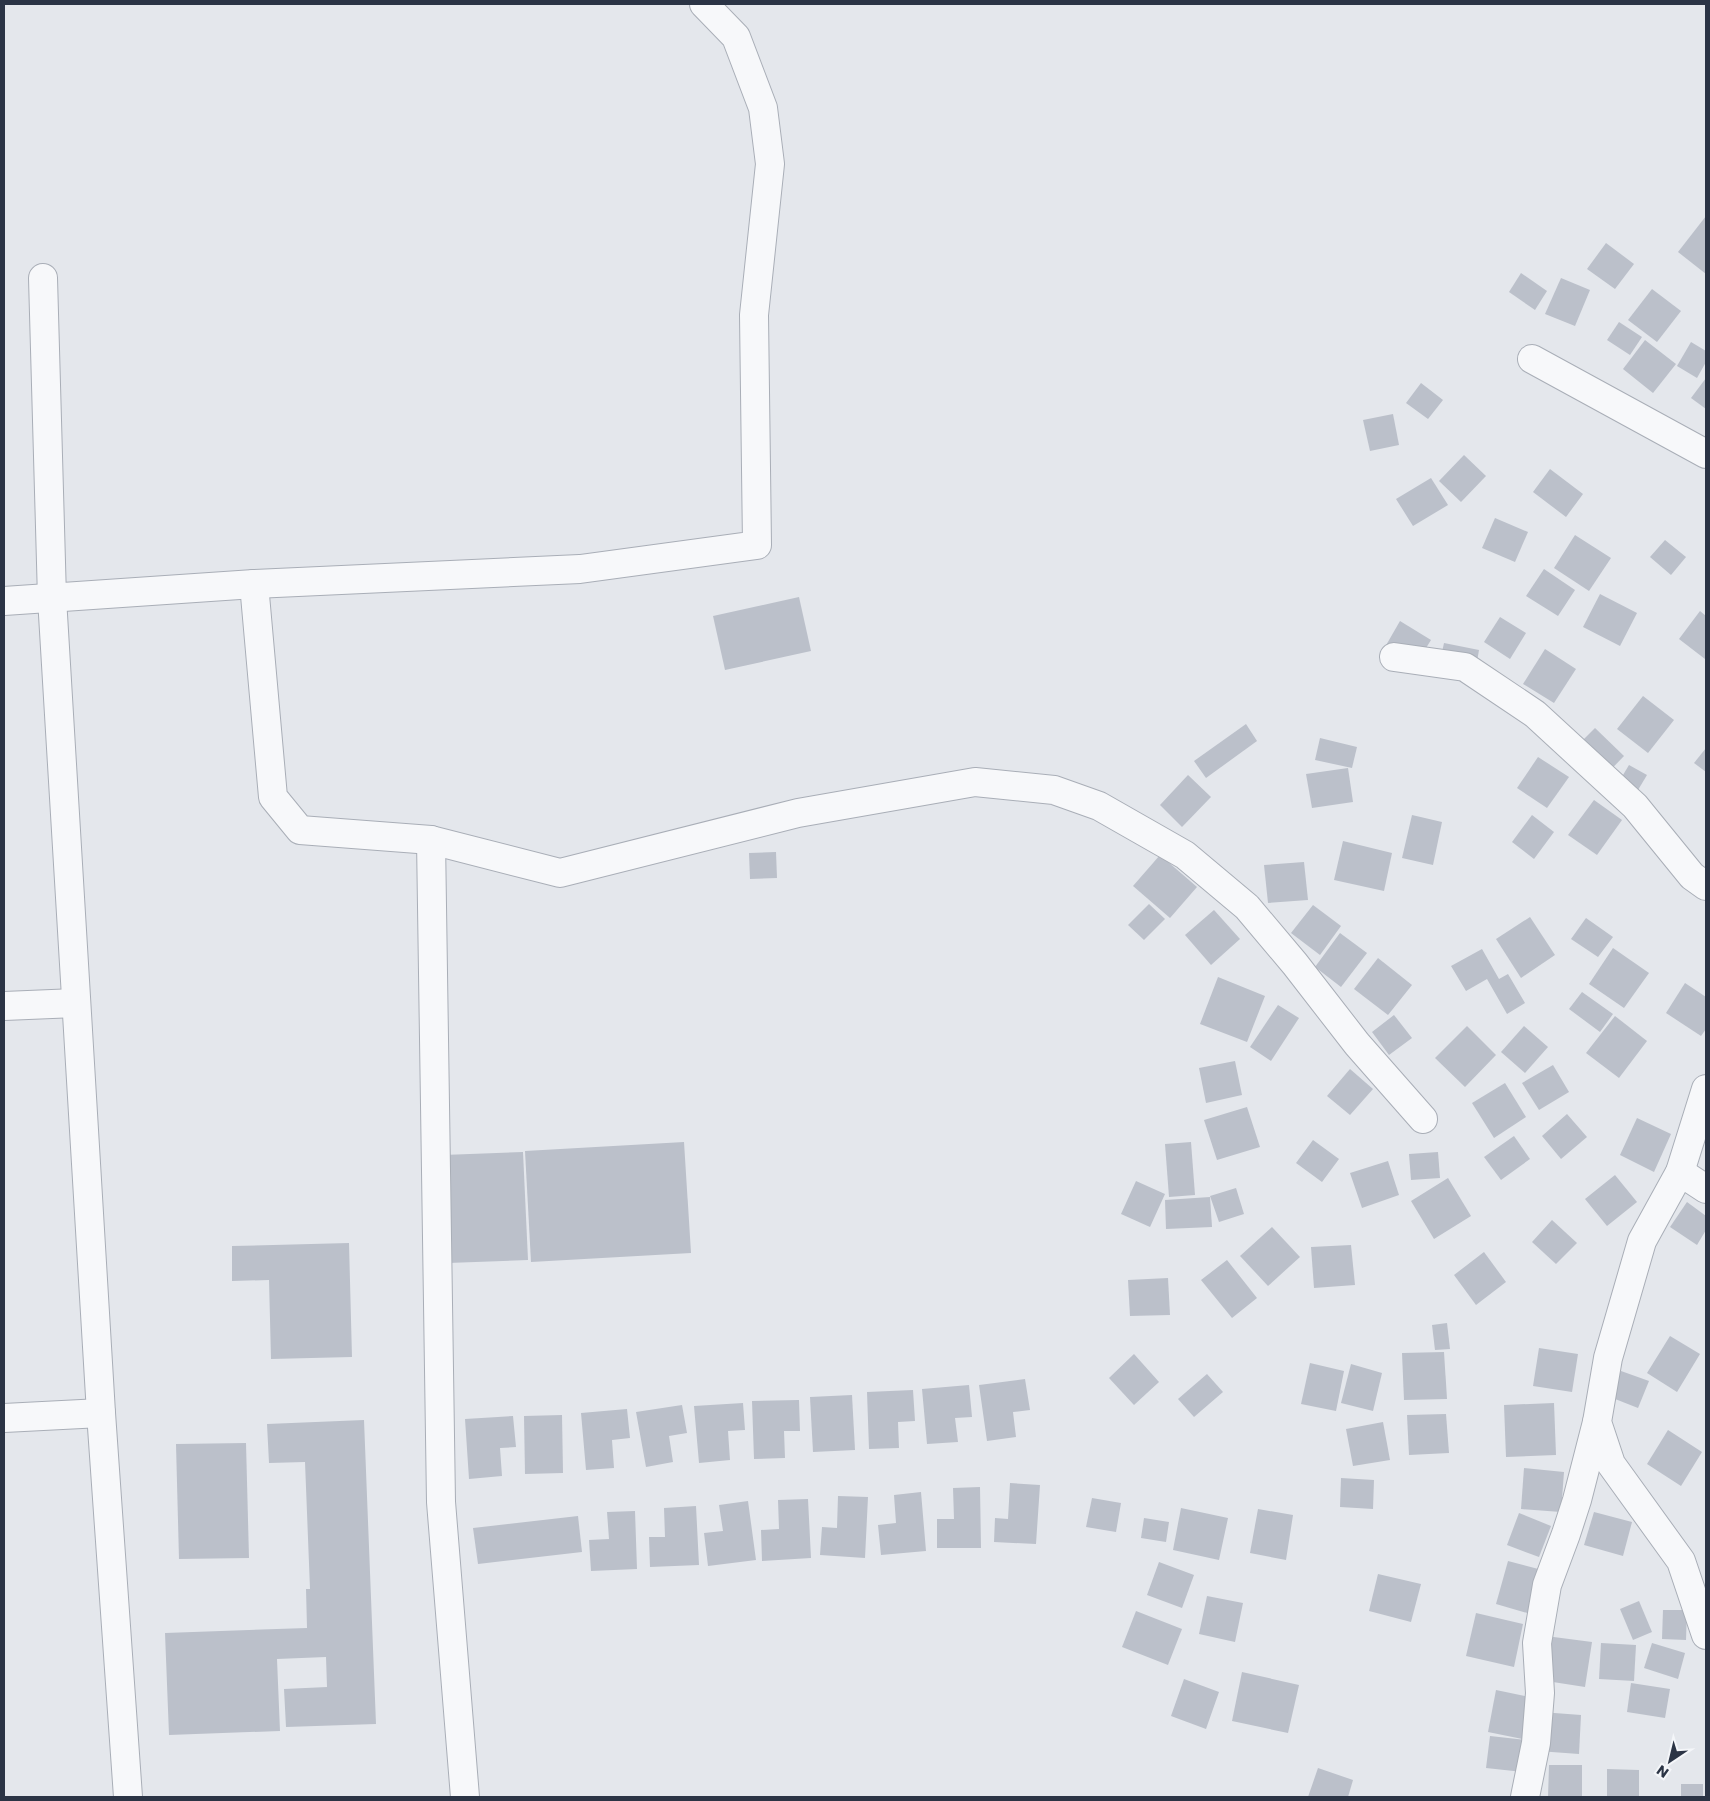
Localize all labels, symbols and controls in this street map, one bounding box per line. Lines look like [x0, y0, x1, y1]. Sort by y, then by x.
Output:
north arrow [1645, 1736, 1695, 1786]
text: N [1652, 1760, 1673, 1783]

